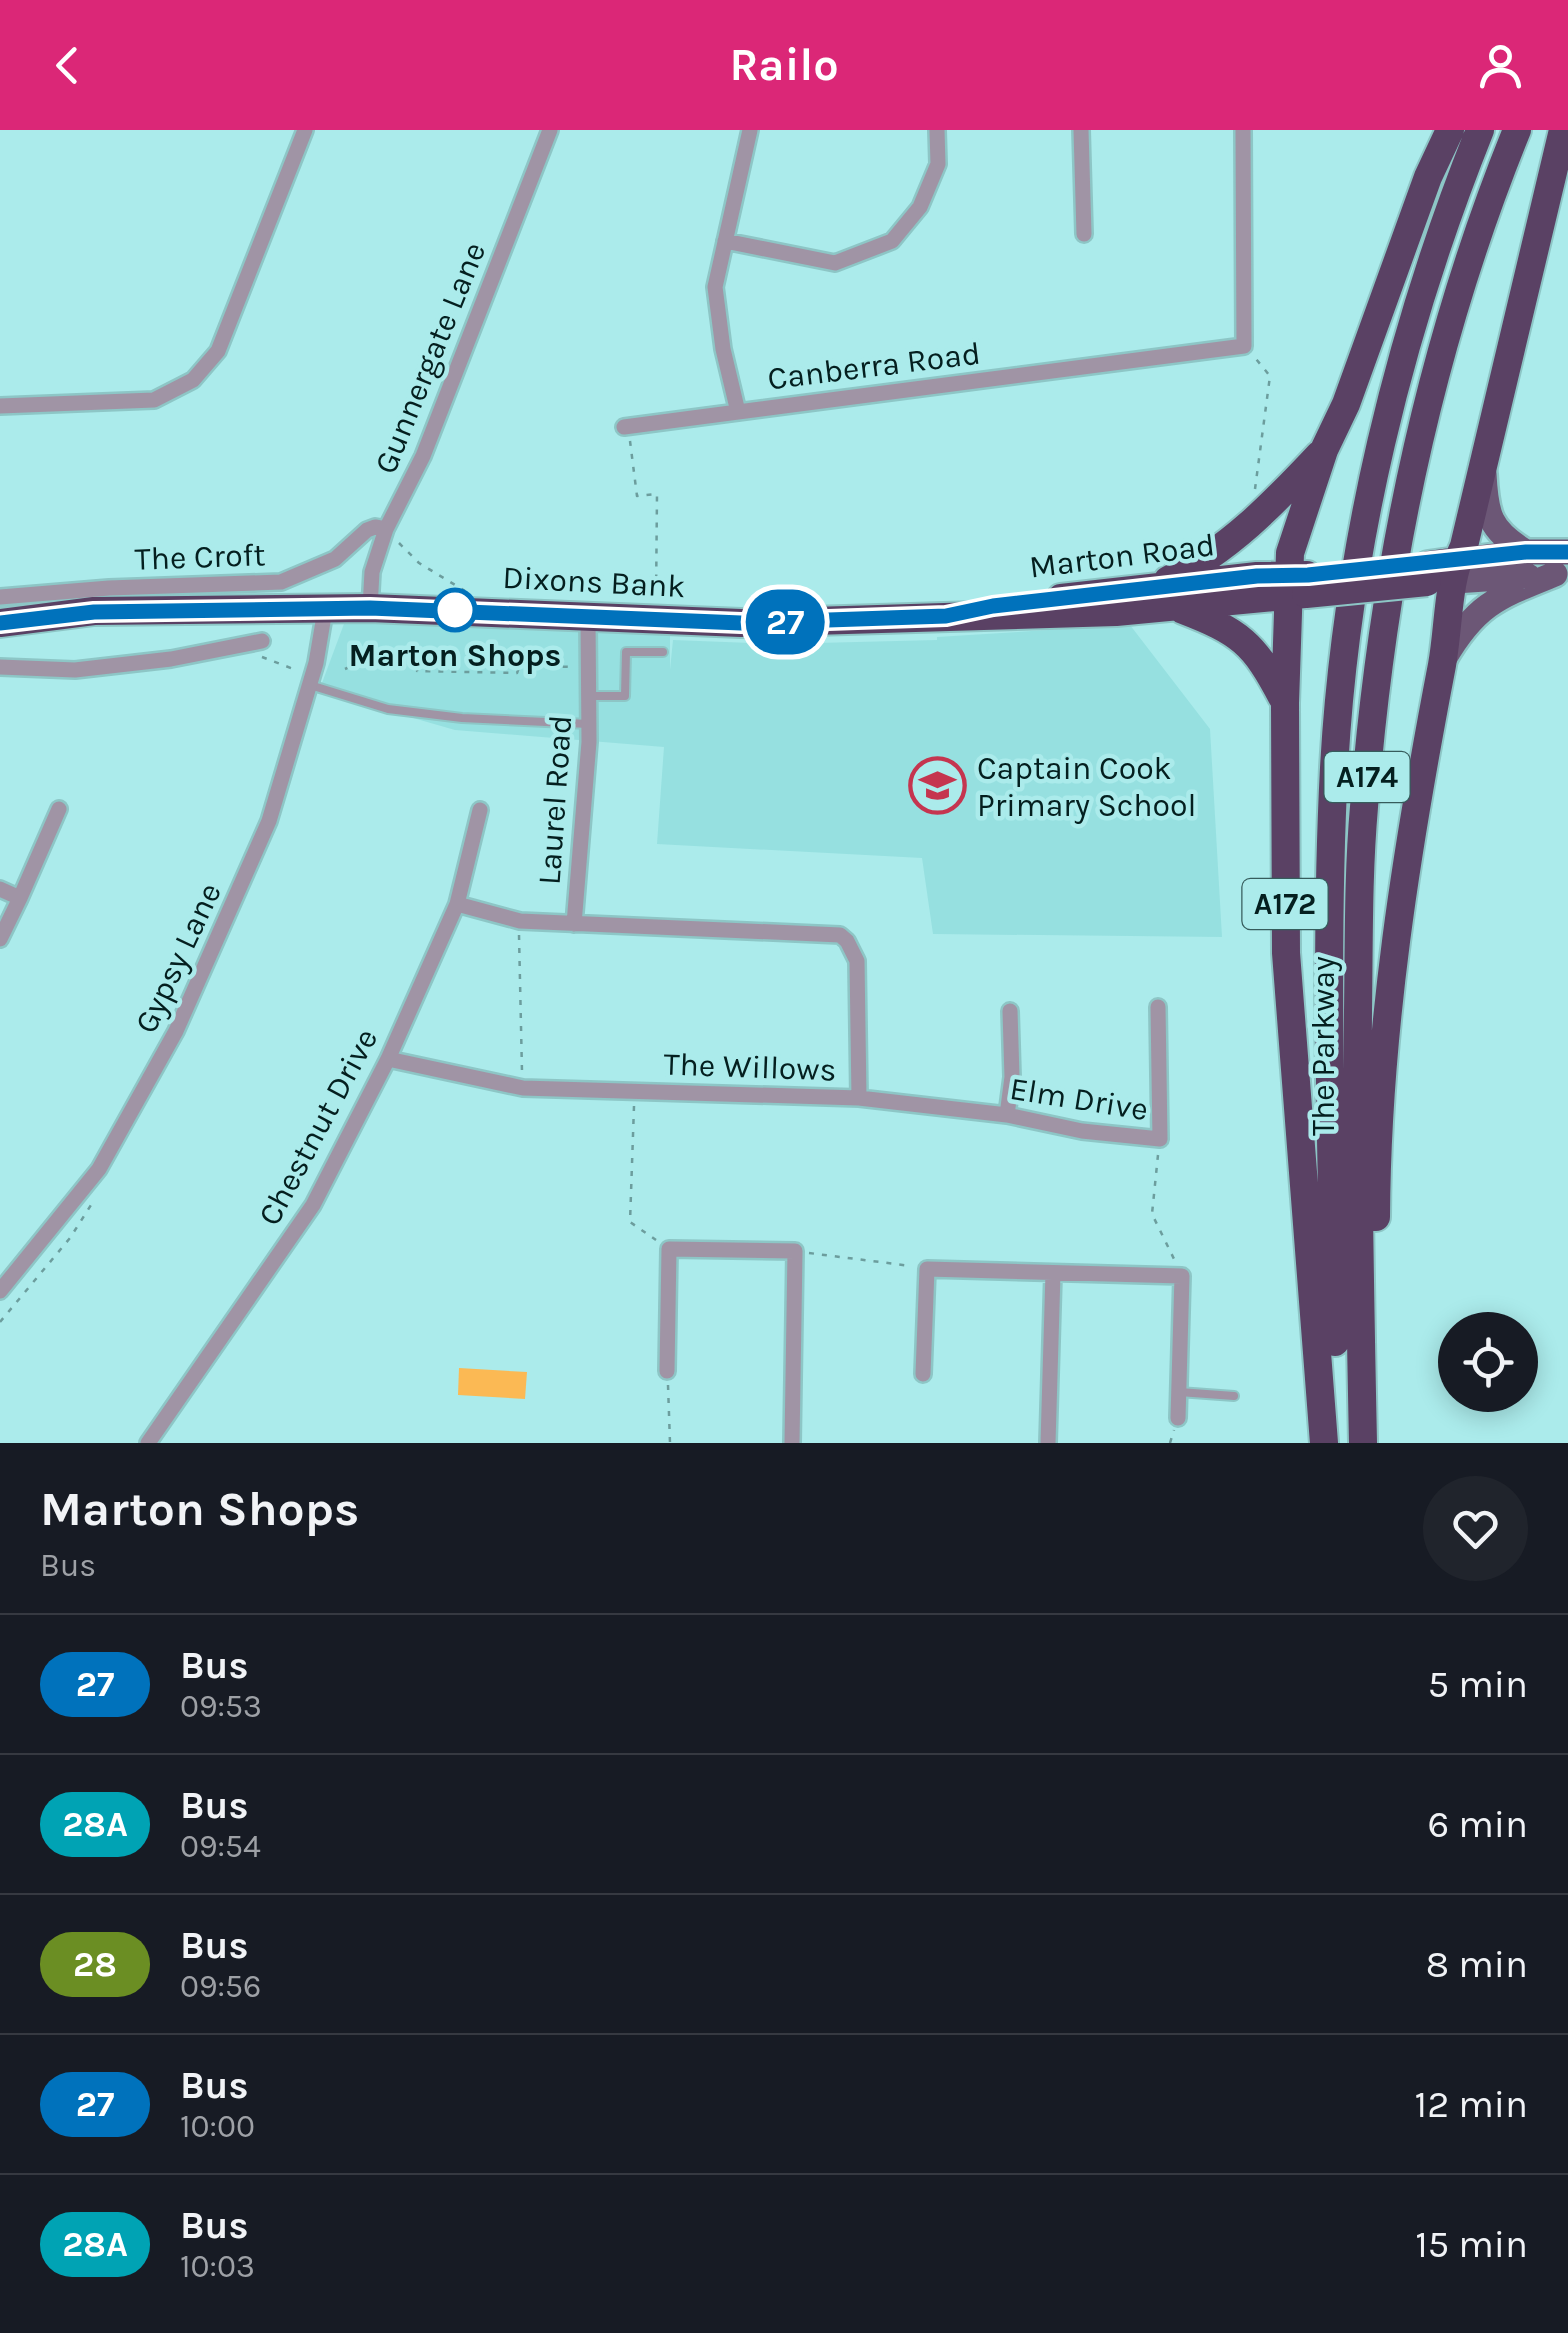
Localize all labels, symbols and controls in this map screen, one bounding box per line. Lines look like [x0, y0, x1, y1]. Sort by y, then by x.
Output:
icon: back [40, 38, 95, 93]
icon: person [1473, 38, 1528, 93]
text: Railo [729, 39, 839, 91]
street label: Gunnergate Lane [367, 237, 493, 479]
street label: Canberra Road [766, 335, 982, 397]
street label: Marton Road [1027, 526, 1217, 586]
street label: The Croft [134, 536, 266, 578]
street label: Dixons Bank [502, 559, 686, 605]
marker: Marton Shops [434, 589, 476, 631]
line badge: 27 [740, 590, 830, 654]
text: 27 [766, 602, 804, 643]
place label: Marton Shops [349, 637, 561, 674]
street label: Laurel Road [531, 714, 579, 886]
place label: Captain Cook Primary School [977, 750, 1197, 824]
road number: A174 [1324, 752, 1410, 802]
school or university icon: Captain Cook Primary School [908, 756, 968, 816]
street label: Gypsy Lane [127, 877, 229, 1039]
road number: A172 [1242, 879, 1328, 929]
street label: The Parkway [1305, 956, 1342, 1136]
street label: Chestnut Drive [251, 1022, 385, 1232]
street label: The Willows [663, 1045, 837, 1089]
street label: Elm Drive [1007, 1070, 1151, 1128]
map controls [1438, 1312, 1538, 1412]
button: locate [1438, 1312, 1538, 1412]
button: heart [1423, 1476, 1528, 1581]
text: Marton Shops [40, 1481, 359, 1537]
text: Bus [40, 1547, 96, 1584]
text: Bus [180, 1643, 249, 1688]
text: 5 min [1428, 1662, 1528, 1707]
text: 27 [76, 1664, 114, 1705]
text: 09:53 [180, 1688, 262, 1725]
text: Bus [180, 1783, 249, 1828]
text: 6 min [1427, 1802, 1528, 1847]
text: 28A [62, 1804, 128, 1845]
text: 09:54 [180, 1828, 261, 1865]
text: Bus [180, 1923, 249, 1968]
text: 8 min [1426, 1942, 1528, 1987]
text: 28 [73, 1944, 117, 1985]
text: 09:56 [180, 1968, 261, 2005]
text: Bus [180, 2063, 249, 2108]
text: 12 min [1415, 2082, 1528, 2127]
text: 27 [76, 2084, 114, 2125]
text: 10:00 [180, 2108, 255, 2145]
text: Bus [180, 2203, 249, 2248]
text: 15 min [1415, 2222, 1528, 2267]
text: 28A [62, 2224, 128, 2265]
text: 10:03 [180, 2248, 255, 2285]

